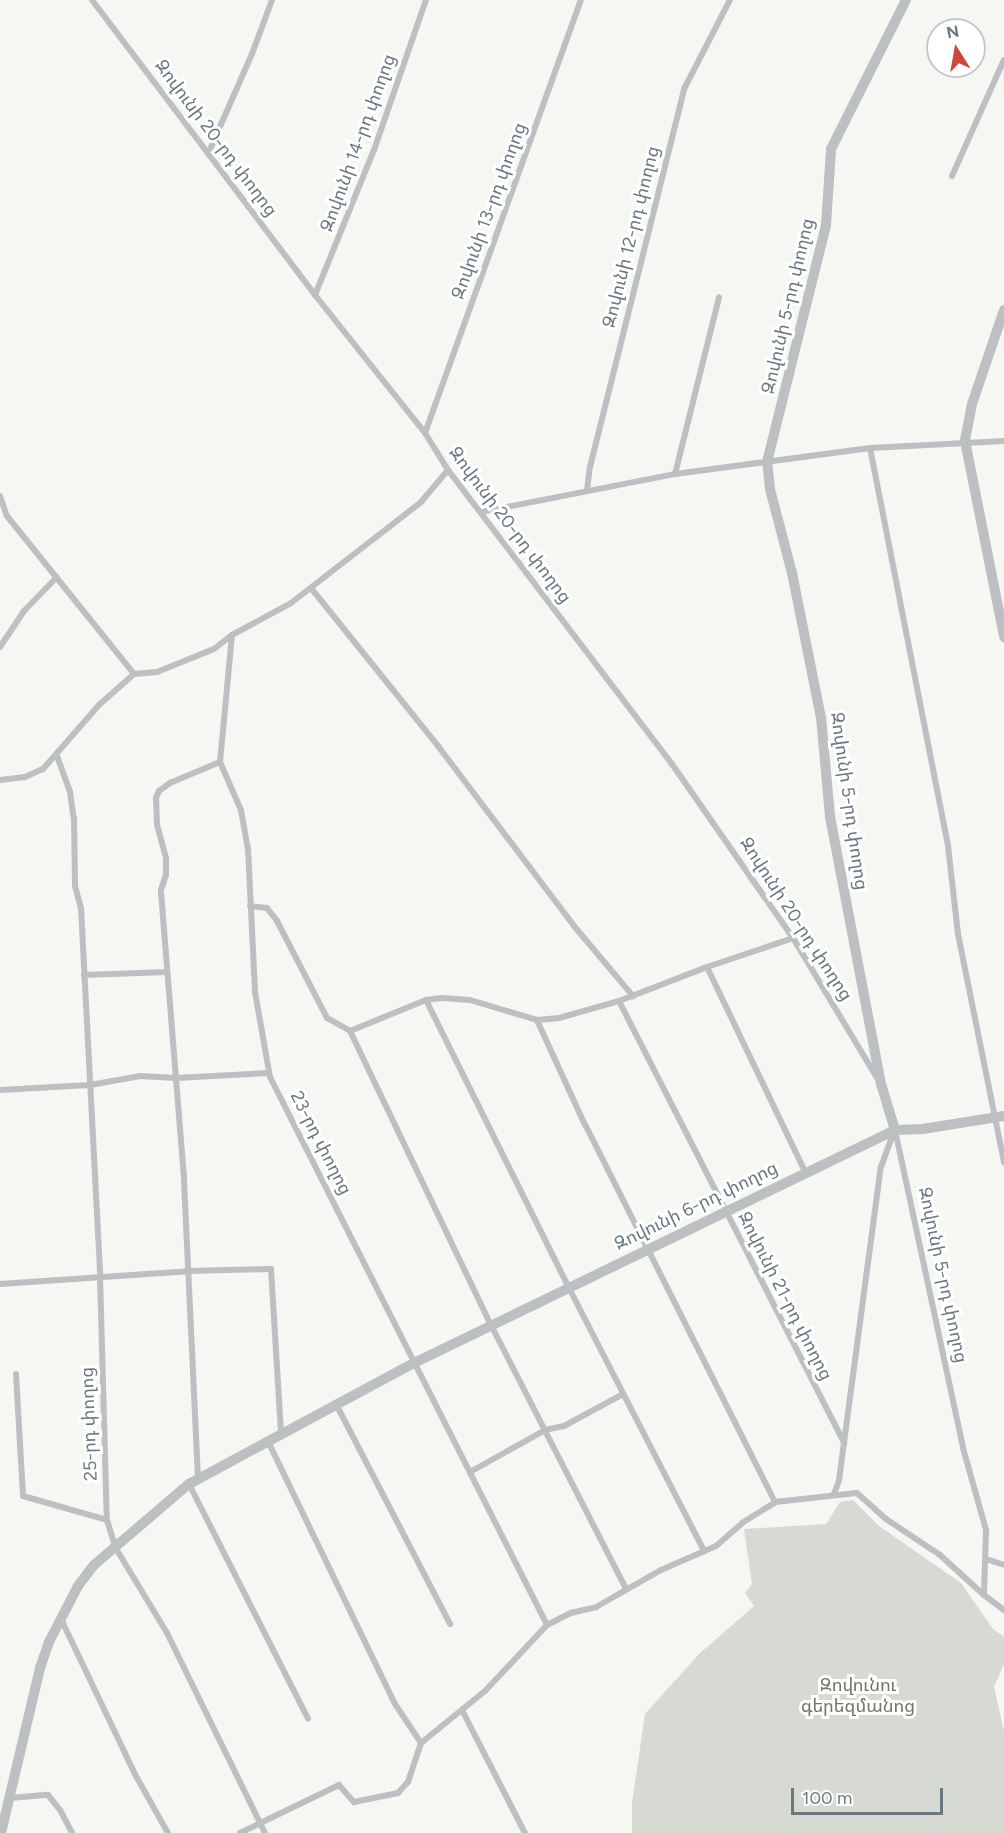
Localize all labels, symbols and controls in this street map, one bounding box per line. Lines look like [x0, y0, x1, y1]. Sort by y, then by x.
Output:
north arrow [926, 18, 986, 78]
text: N [945, 21, 961, 42]
street label: Զովունի 14-րդ փողոց [316, 51, 400, 235]
street label: Զովունի 20-րդ փողոց [150, 55, 282, 221]
street label: Զովունի 13-րդ փողոց [447, 120, 531, 302]
street label: Զովունի 12-րդ փողոց [598, 144, 664, 330]
street label: Զովունի 5-րդ փողոց [757, 216, 819, 396]
street label: Զովունի 20-րդ փողոց [444, 442, 576, 608]
street label: Զովունի 5-րդ փողոց [826, 711, 872, 891]
street label: Զովունի 20-րդ փողոց [735, 833, 857, 1005]
street label: 23-րդ փողոց [286, 1088, 356, 1198]
street label: Զովունի 6-րդ փողոց [611, 1157, 781, 1255]
street label: Զովունի 5-րդ փողոց [914, 1185, 972, 1365]
street label: Զովունի 21-րդ փողոց [733, 1208, 837, 1384]
street label: 25-րդ փողոց [76, 1367, 102, 1481]
park label: Զովունու գերեզմանոց [801, 1675, 915, 1718]
scale bar [794, 1776, 946, 1814]
text: 100 m [802, 1787, 852, 1809]

